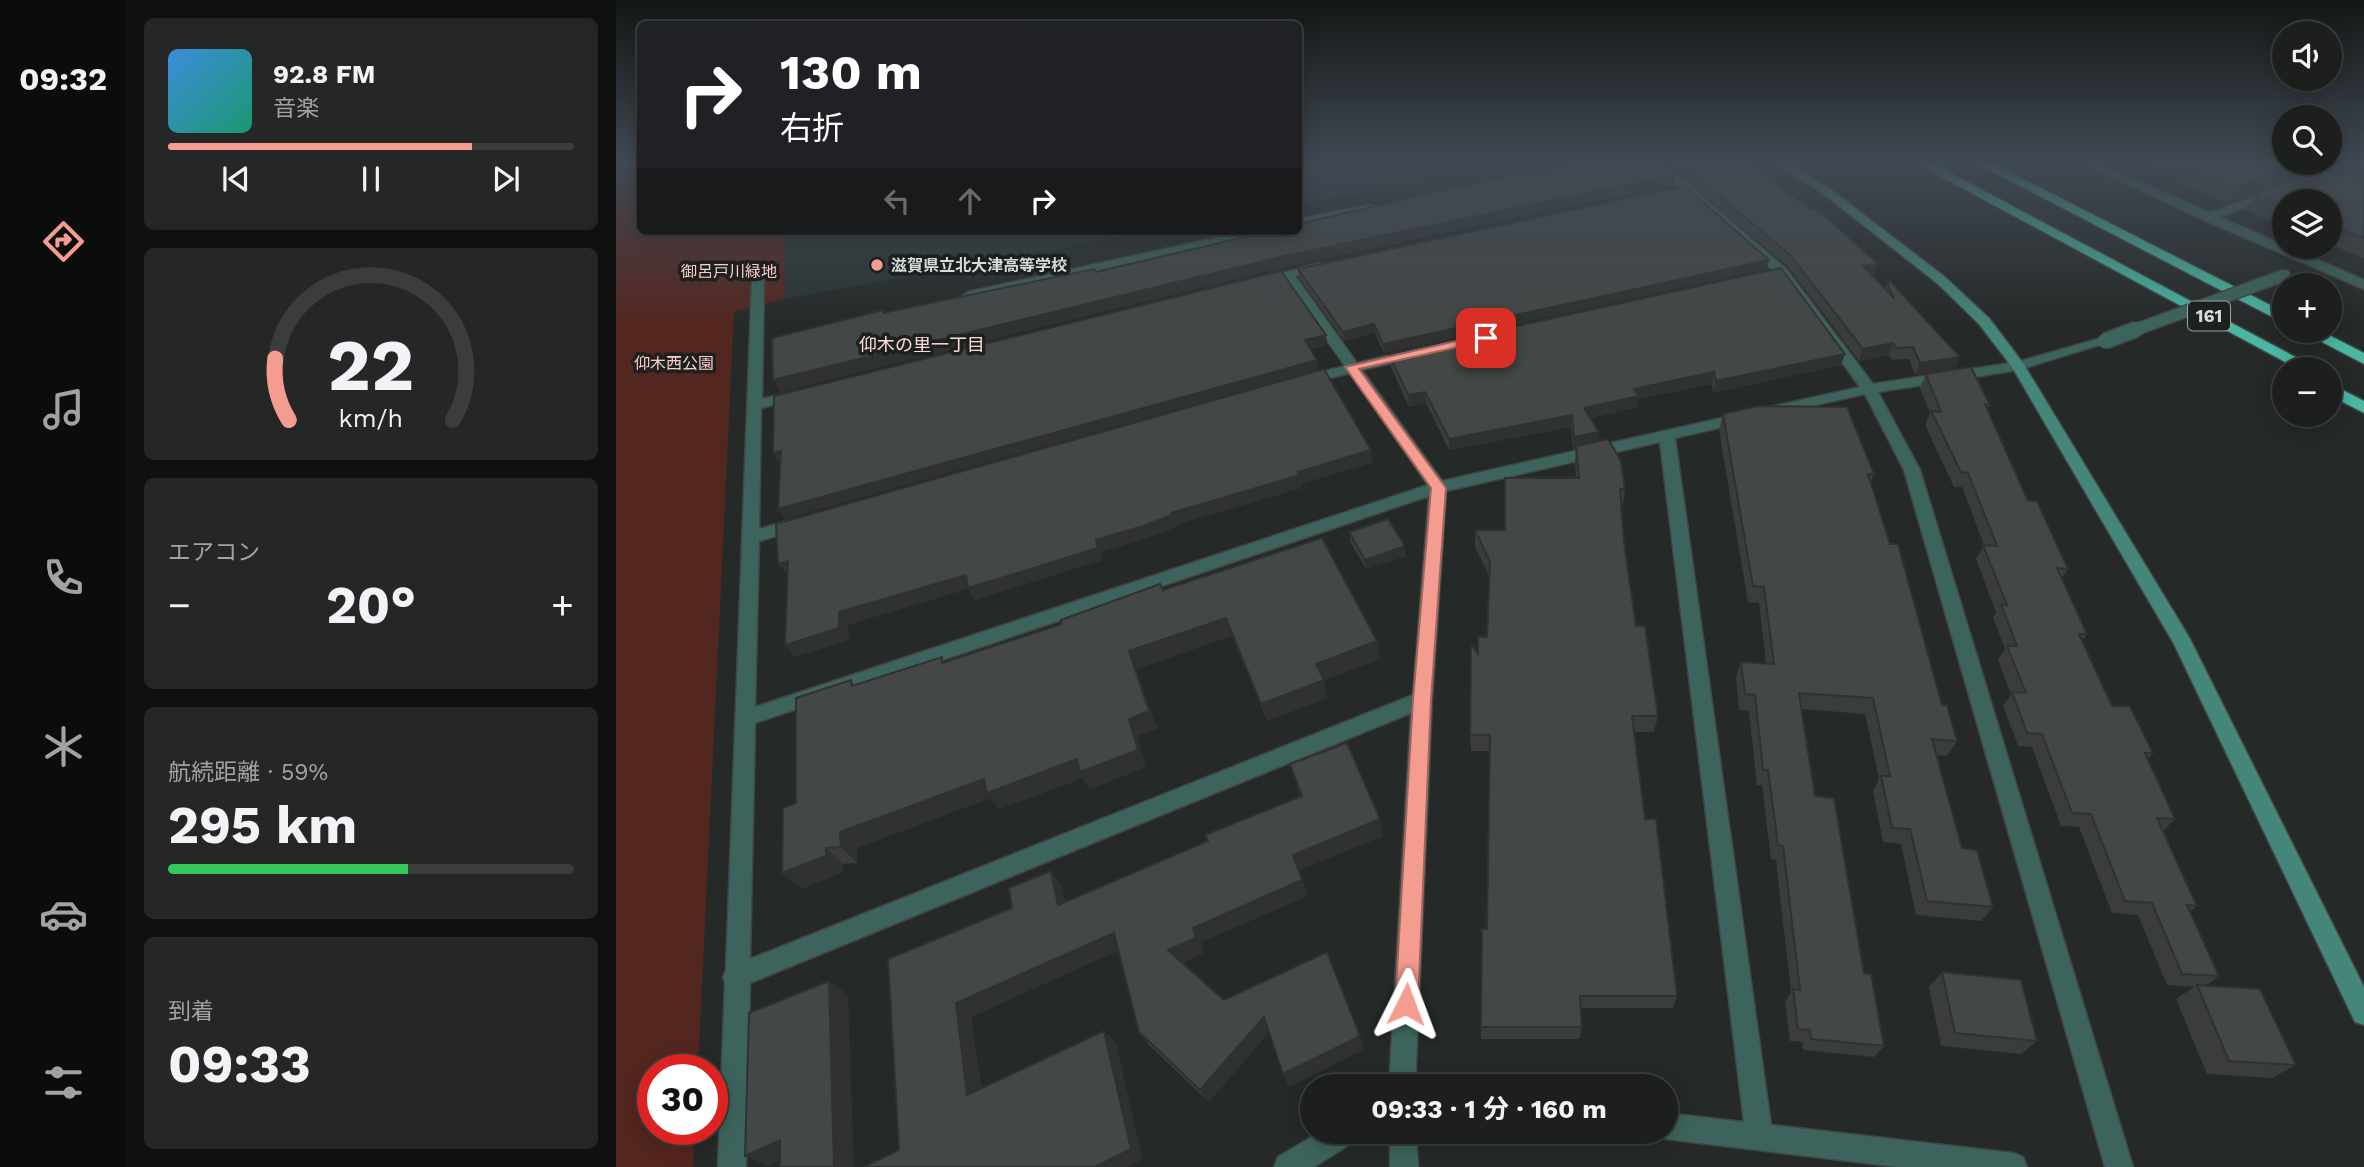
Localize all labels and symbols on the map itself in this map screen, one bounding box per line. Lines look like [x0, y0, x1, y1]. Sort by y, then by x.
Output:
place label: 滋賀県立北大津高等学校 [891, 256, 1067, 275]
marker: 滋賀県立北大津高等学校 [869, 257, 885, 273]
park label: 御呂戸川緑地 [681, 262, 777, 281]
road number: 161 [2188, 302, 2230, 330]
pin [1456, 308, 1516, 368]
district label: 仰木の里一丁目 [859, 334, 985, 355]
park label: 仰木西公園 [634, 354, 714, 373]
position arrow [1369, 967, 1443, 1041]
speed limit sign: 30 [637, 1054, 728, 1145]

